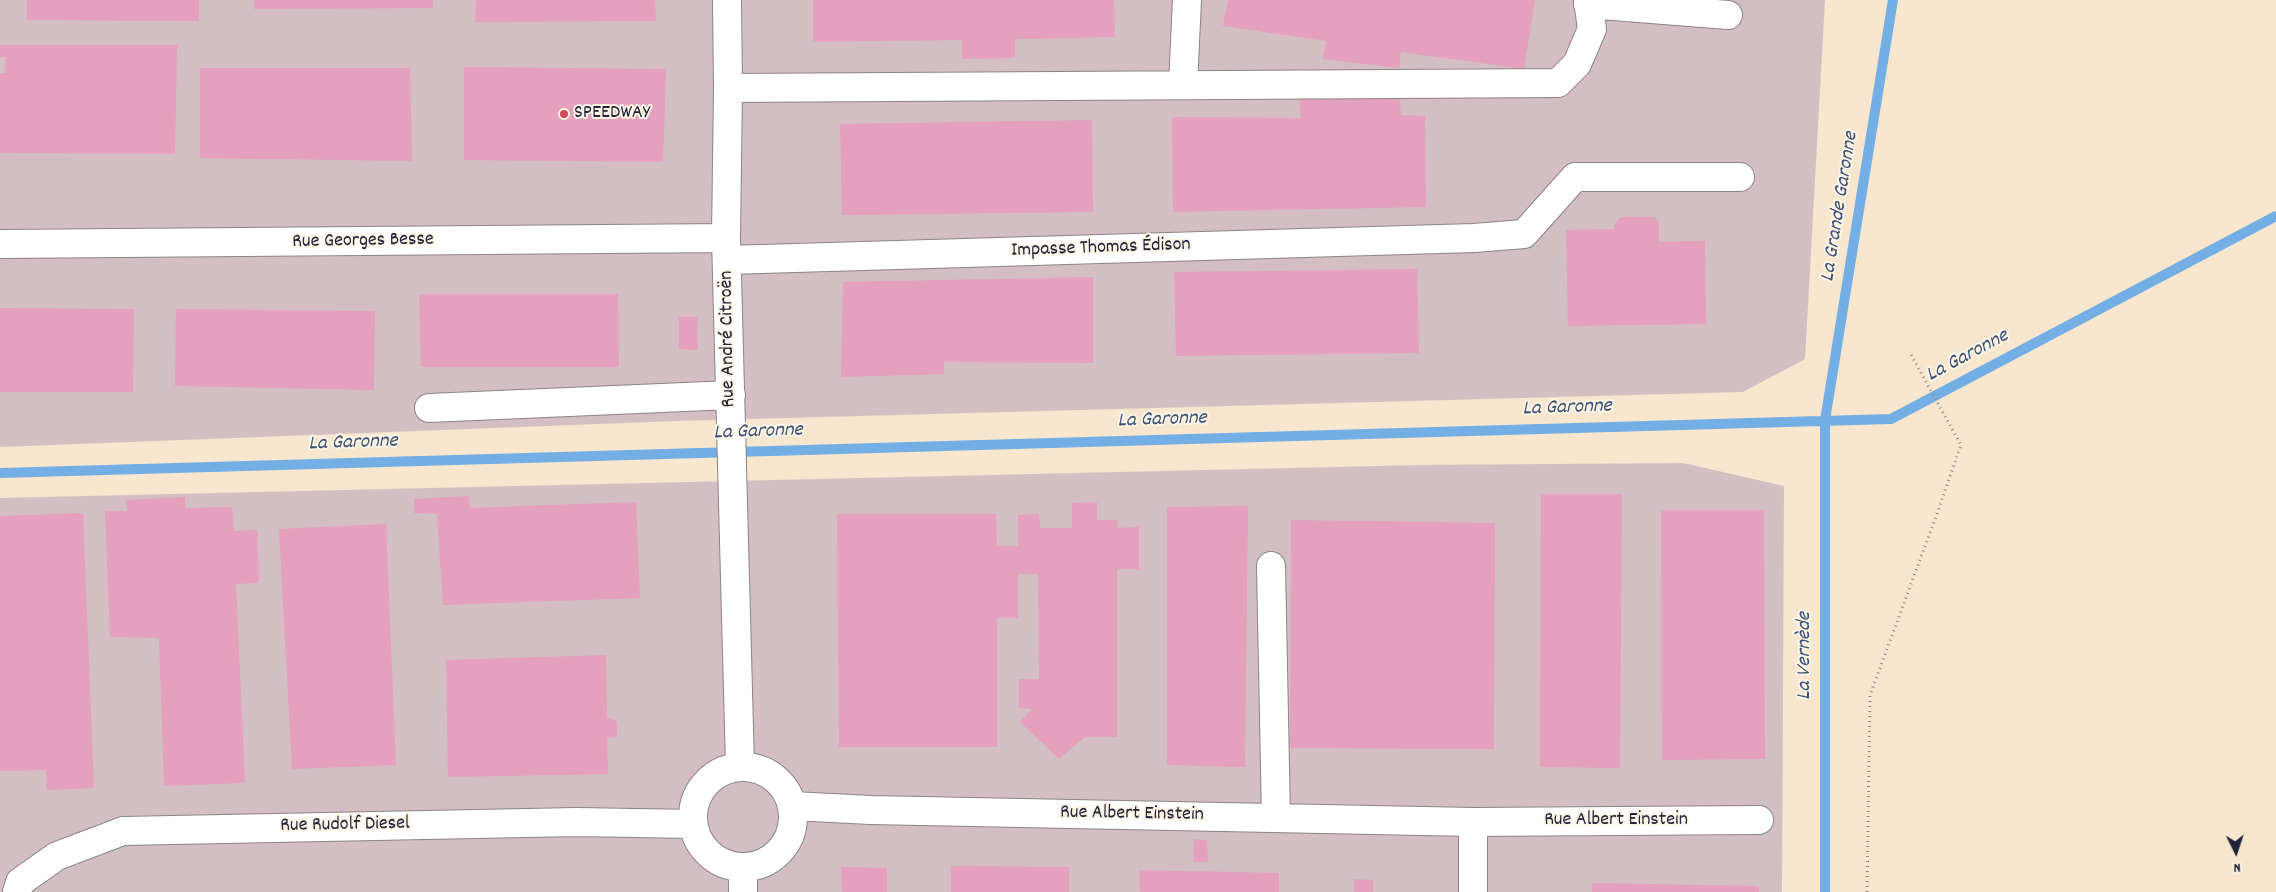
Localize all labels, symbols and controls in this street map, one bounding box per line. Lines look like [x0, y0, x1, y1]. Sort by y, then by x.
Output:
place label: SPEEDWAY [574, 102, 650, 126]
marker: SPEEDWAY [558, 108, 570, 120]
water label: La Grande Garonne [1817, 130, 1865, 284]
street label: Rue Georges Besse [292, 229, 434, 255]
street label: Impasse Thomas Édison [1011, 234, 1191, 264]
street label: Rue André Citroën [716, 270, 742, 408]
water label: La Garonne [1923, 325, 2013, 389]
water label: La Garonne [1522, 395, 1612, 423]
water label: La Garonne [1117, 407, 1207, 435]
water label: La Garonne [713, 419, 803, 447]
water label: La Garonne [308, 430, 398, 458]
water label: La Vernède [1793, 612, 1819, 700]
street label: Rue Albert Einstein [1060, 802, 1204, 828]
street label: Rue Albert Einstein [1544, 809, 1688, 833]
street label: Rue Rudolf Diesel [280, 813, 410, 839]
north arrow [2211, 827, 2261, 877]
text: N [2233, 857, 2241, 877]

